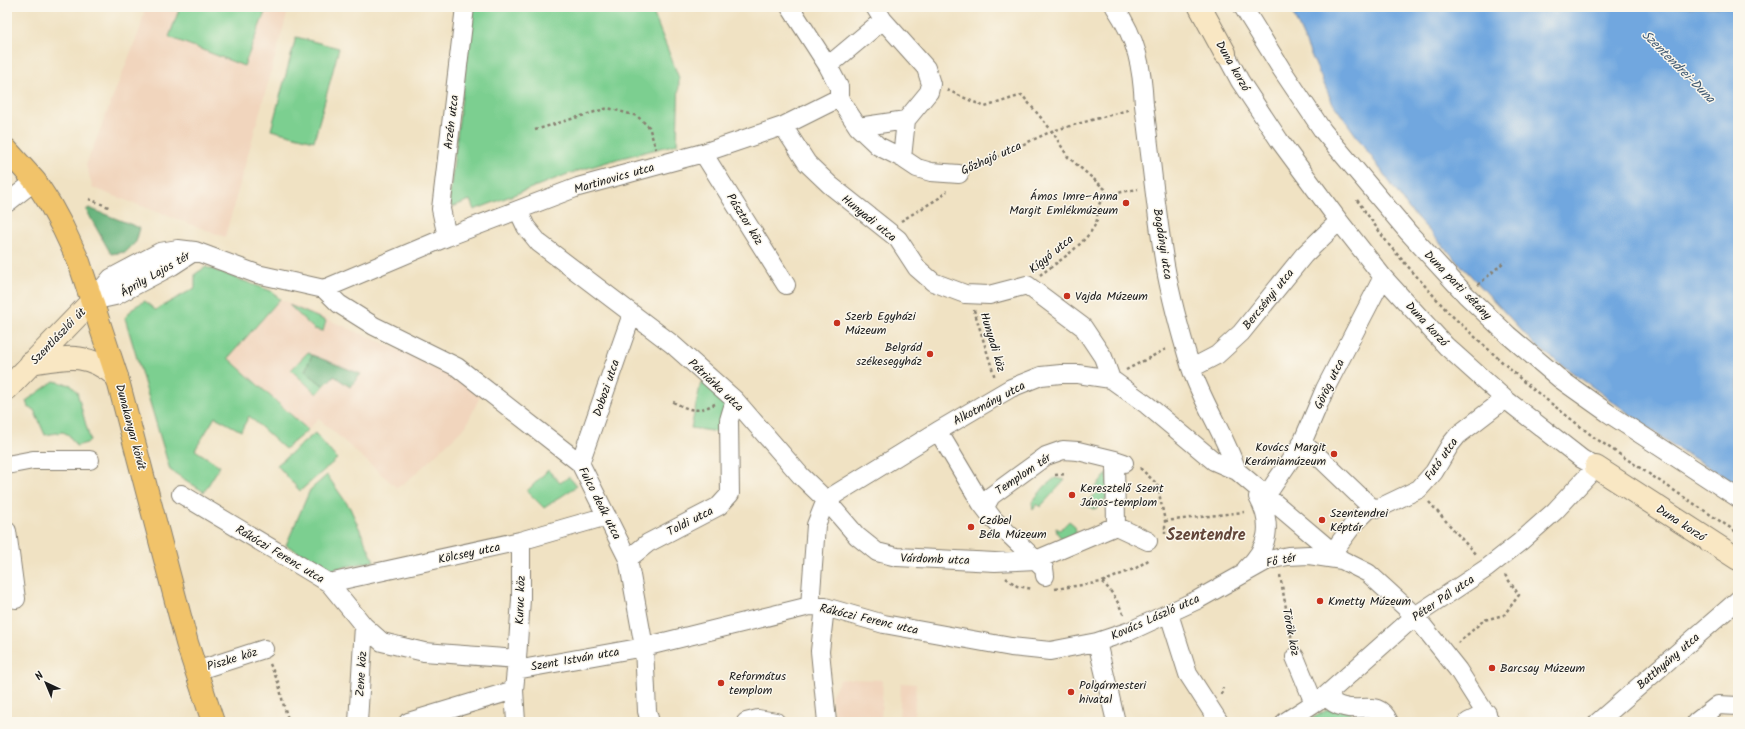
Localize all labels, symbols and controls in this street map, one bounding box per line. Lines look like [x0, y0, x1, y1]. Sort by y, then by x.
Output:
water label: Szentendrei-Duna [1636, 25, 1720, 109]
street label: Duna korzó [1210, 37, 1255, 96]
street label: Arzén utca [439, 94, 464, 150]
street label: Gőzhajó utca [958, 136, 1025, 180]
street label: Martinovics utca [572, 158, 657, 199]
place label: Ámos Imre–Anna Margit Emlékmúzeum [1009, 187, 1118, 220]
street label: Pásztor köz [721, 190, 768, 249]
street label: Hunyadi utca [837, 190, 901, 247]
marker: Ámos Imre–Anna Margit Emlékmúzeum [1121, 198, 1131, 208]
street label: Bogdányi utca [1148, 207, 1178, 281]
street label: Kígyó utca [1025, 230, 1078, 278]
street label: Áprily Lajos tér [117, 246, 195, 302]
street label: Duna parti sétány [1419, 246, 1496, 325]
street label: Bercsényi utca [1238, 264, 1299, 334]
place label: Vajda Múzeum [1075, 287, 1148, 306]
marker: Vajda Múzeum [1062, 291, 1072, 301]
street label: Duna korzó [1401, 297, 1453, 352]
street label: Szentlászlói út [26, 303, 91, 369]
place label: Szerb Egyházi Múzeum [845, 307, 917, 340]
street label: Hunyadi köz [974, 310, 1011, 374]
marker: Szerb Egyházi Múzeum [832, 318, 842, 328]
place label: Belgrád székesegyház [856, 338, 923, 371]
marker: Belgrád székesegyház [925, 349, 935, 359]
street label: Pátriárka utca [683, 354, 748, 417]
street label: Görög utca [1309, 355, 1350, 413]
street label: Dobozi utca [588, 357, 625, 419]
street label: Alkotmány utca [950, 376, 1029, 430]
street label: Dunakanyar körút [110, 382, 151, 473]
street label: Futó utca [1420, 434, 1463, 485]
place label: Kovács Margit Kerámiamúzeum [1245, 438, 1326, 471]
street label: Templom tér [992, 448, 1056, 500]
marker: Kovács Margit Kerámiamúzeum [1329, 449, 1339, 459]
street label: Fulco deák utca [573, 464, 626, 543]
place label: Keresztelő Szent János-templom [1080, 479, 1164, 512]
marker: Keresztelő Szent János-templom [1067, 490, 1077, 500]
street label: Duna korzó [1652, 500, 1710, 547]
street label: Toldi utca [664, 502, 717, 541]
place label: Szentendrei Képtár [1330, 504, 1389, 537]
place label: Czóbel Béla Múzeum [979, 511, 1047, 544]
marker: Szentendrei Képtár [1317, 515, 1327, 525]
street label: Rákóczi Ferenc utca [232, 520, 328, 589]
marker: Czóbel Béla Múzeum [966, 522, 976, 532]
district label: Szentendre [1166, 523, 1246, 548]
street label: Kölcsey utca [436, 538, 502, 569]
street label: Fő tér [1264, 548, 1299, 573]
street label: Várdomb utca [900, 549, 970, 570]
street label: Péter Pál utca [1408, 570, 1479, 626]
street label: Kuruc köz [510, 575, 531, 625]
street label: Kovács László utca [1108, 589, 1203, 646]
place label: Kmetty Múzeum [1328, 592, 1411, 611]
marker: Kmetty Múzeum [1315, 596, 1325, 606]
street label: Rákóczi Ferenc utca [818, 599, 921, 640]
street label: Török köz [1277, 607, 1304, 657]
street label: Batthyány utca [1632, 628, 1704, 694]
street label: Szent István utca [529, 642, 621, 677]
street label: Piszke köz [205, 643, 260, 676]
street label: Zene köz [350, 651, 373, 698]
place label: Barcsay Múzeum [1500, 659, 1585, 678]
north arrow [26, 663, 66, 703]
marker: Barcsay Múzeum [1487, 663, 1497, 673]
place label: Református templom [729, 667, 786, 700]
text: N [31, 668, 49, 685]
place label: Polgármesteri hivatal [1079, 676, 1147, 709]
marker: Református templom [716, 678, 726, 688]
marker: Polgármesteri hivatal [1066, 687, 1076, 697]

